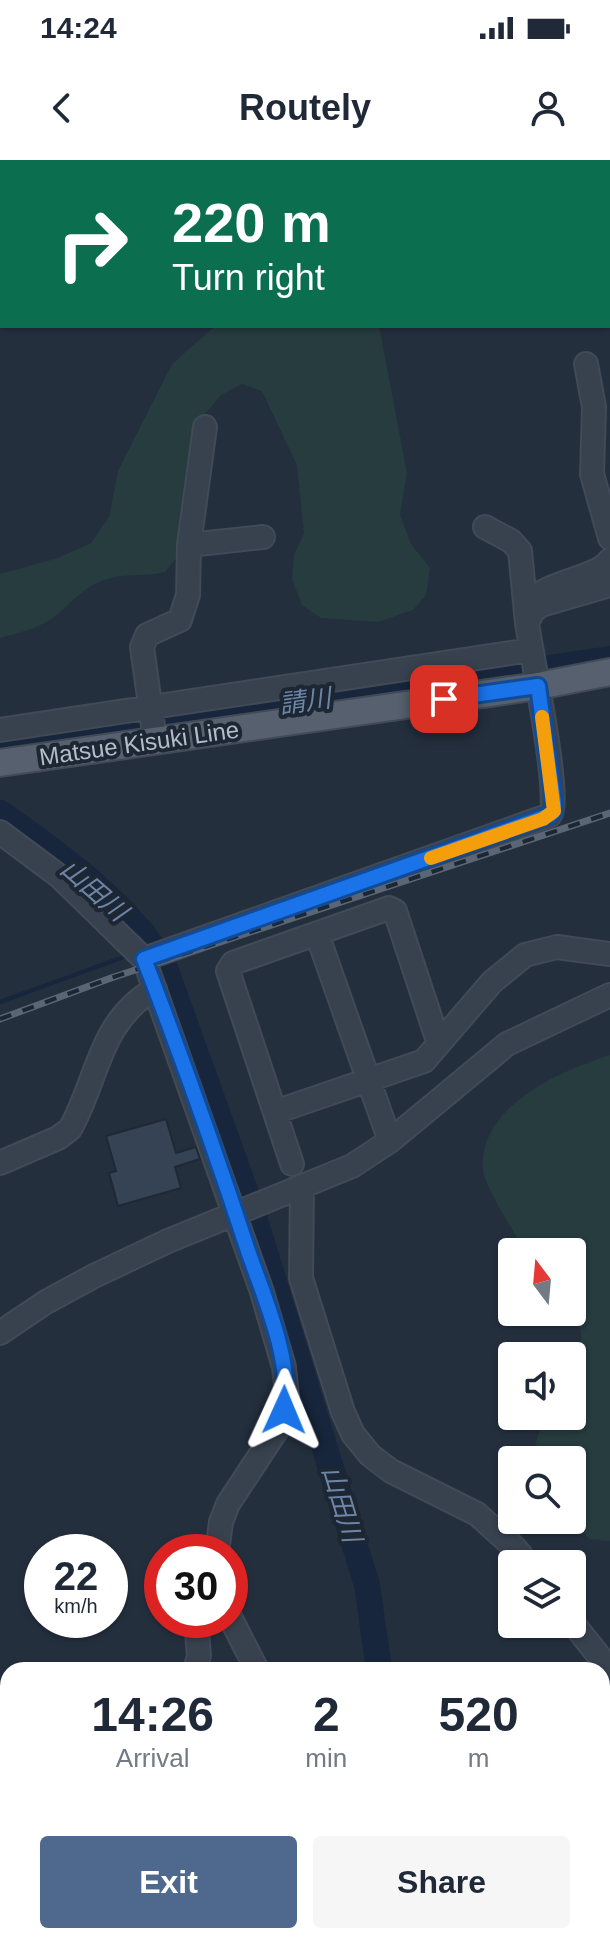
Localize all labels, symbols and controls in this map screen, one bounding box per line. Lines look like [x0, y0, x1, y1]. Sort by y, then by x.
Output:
text: 14:24 [40, 11, 117, 44]
icon: back [40, 86, 84, 130]
icon: person [526, 86, 570, 130]
text: Routely [239, 87, 371, 128]
text: 220 m [172, 191, 331, 254]
icon: right [40, 192, 144, 296]
text: Turn right [172, 257, 325, 298]
pin [410, 665, 478, 733]
icon: arrive [422, 677, 466, 721]
water label: 請川 [277, 682, 336, 719]
street label: Matsue Kisuki Line [37, 716, 241, 770]
water label: 山田川 [55, 853, 136, 929]
north arrow [498, 1238, 586, 1326]
map controls [498, 1238, 586, 1638]
button: sound [498, 1342, 586, 1430]
position arrow [242, 1368, 326, 1452]
button: search [498, 1446, 586, 1534]
water label: 山田川 [316, 1462, 369, 1549]
speed limit sign: 30 [144, 1534, 248, 1638]
button: layers [498, 1550, 586, 1638]
text: 22 [54, 1554, 98, 1598]
text: km/h [54, 1595, 98, 1617]
text: 14:26 [91, 1688, 214, 1741]
text: 2 [313, 1688, 340, 1741]
text: 520 [439, 1688, 519, 1741]
text: Arrival [116, 1743, 190, 1773]
text: min [305, 1743, 347, 1773]
text: m [468, 1743, 489, 1773]
button: Exit [40, 1836, 297, 1928]
button: Share [313, 1836, 570, 1928]

